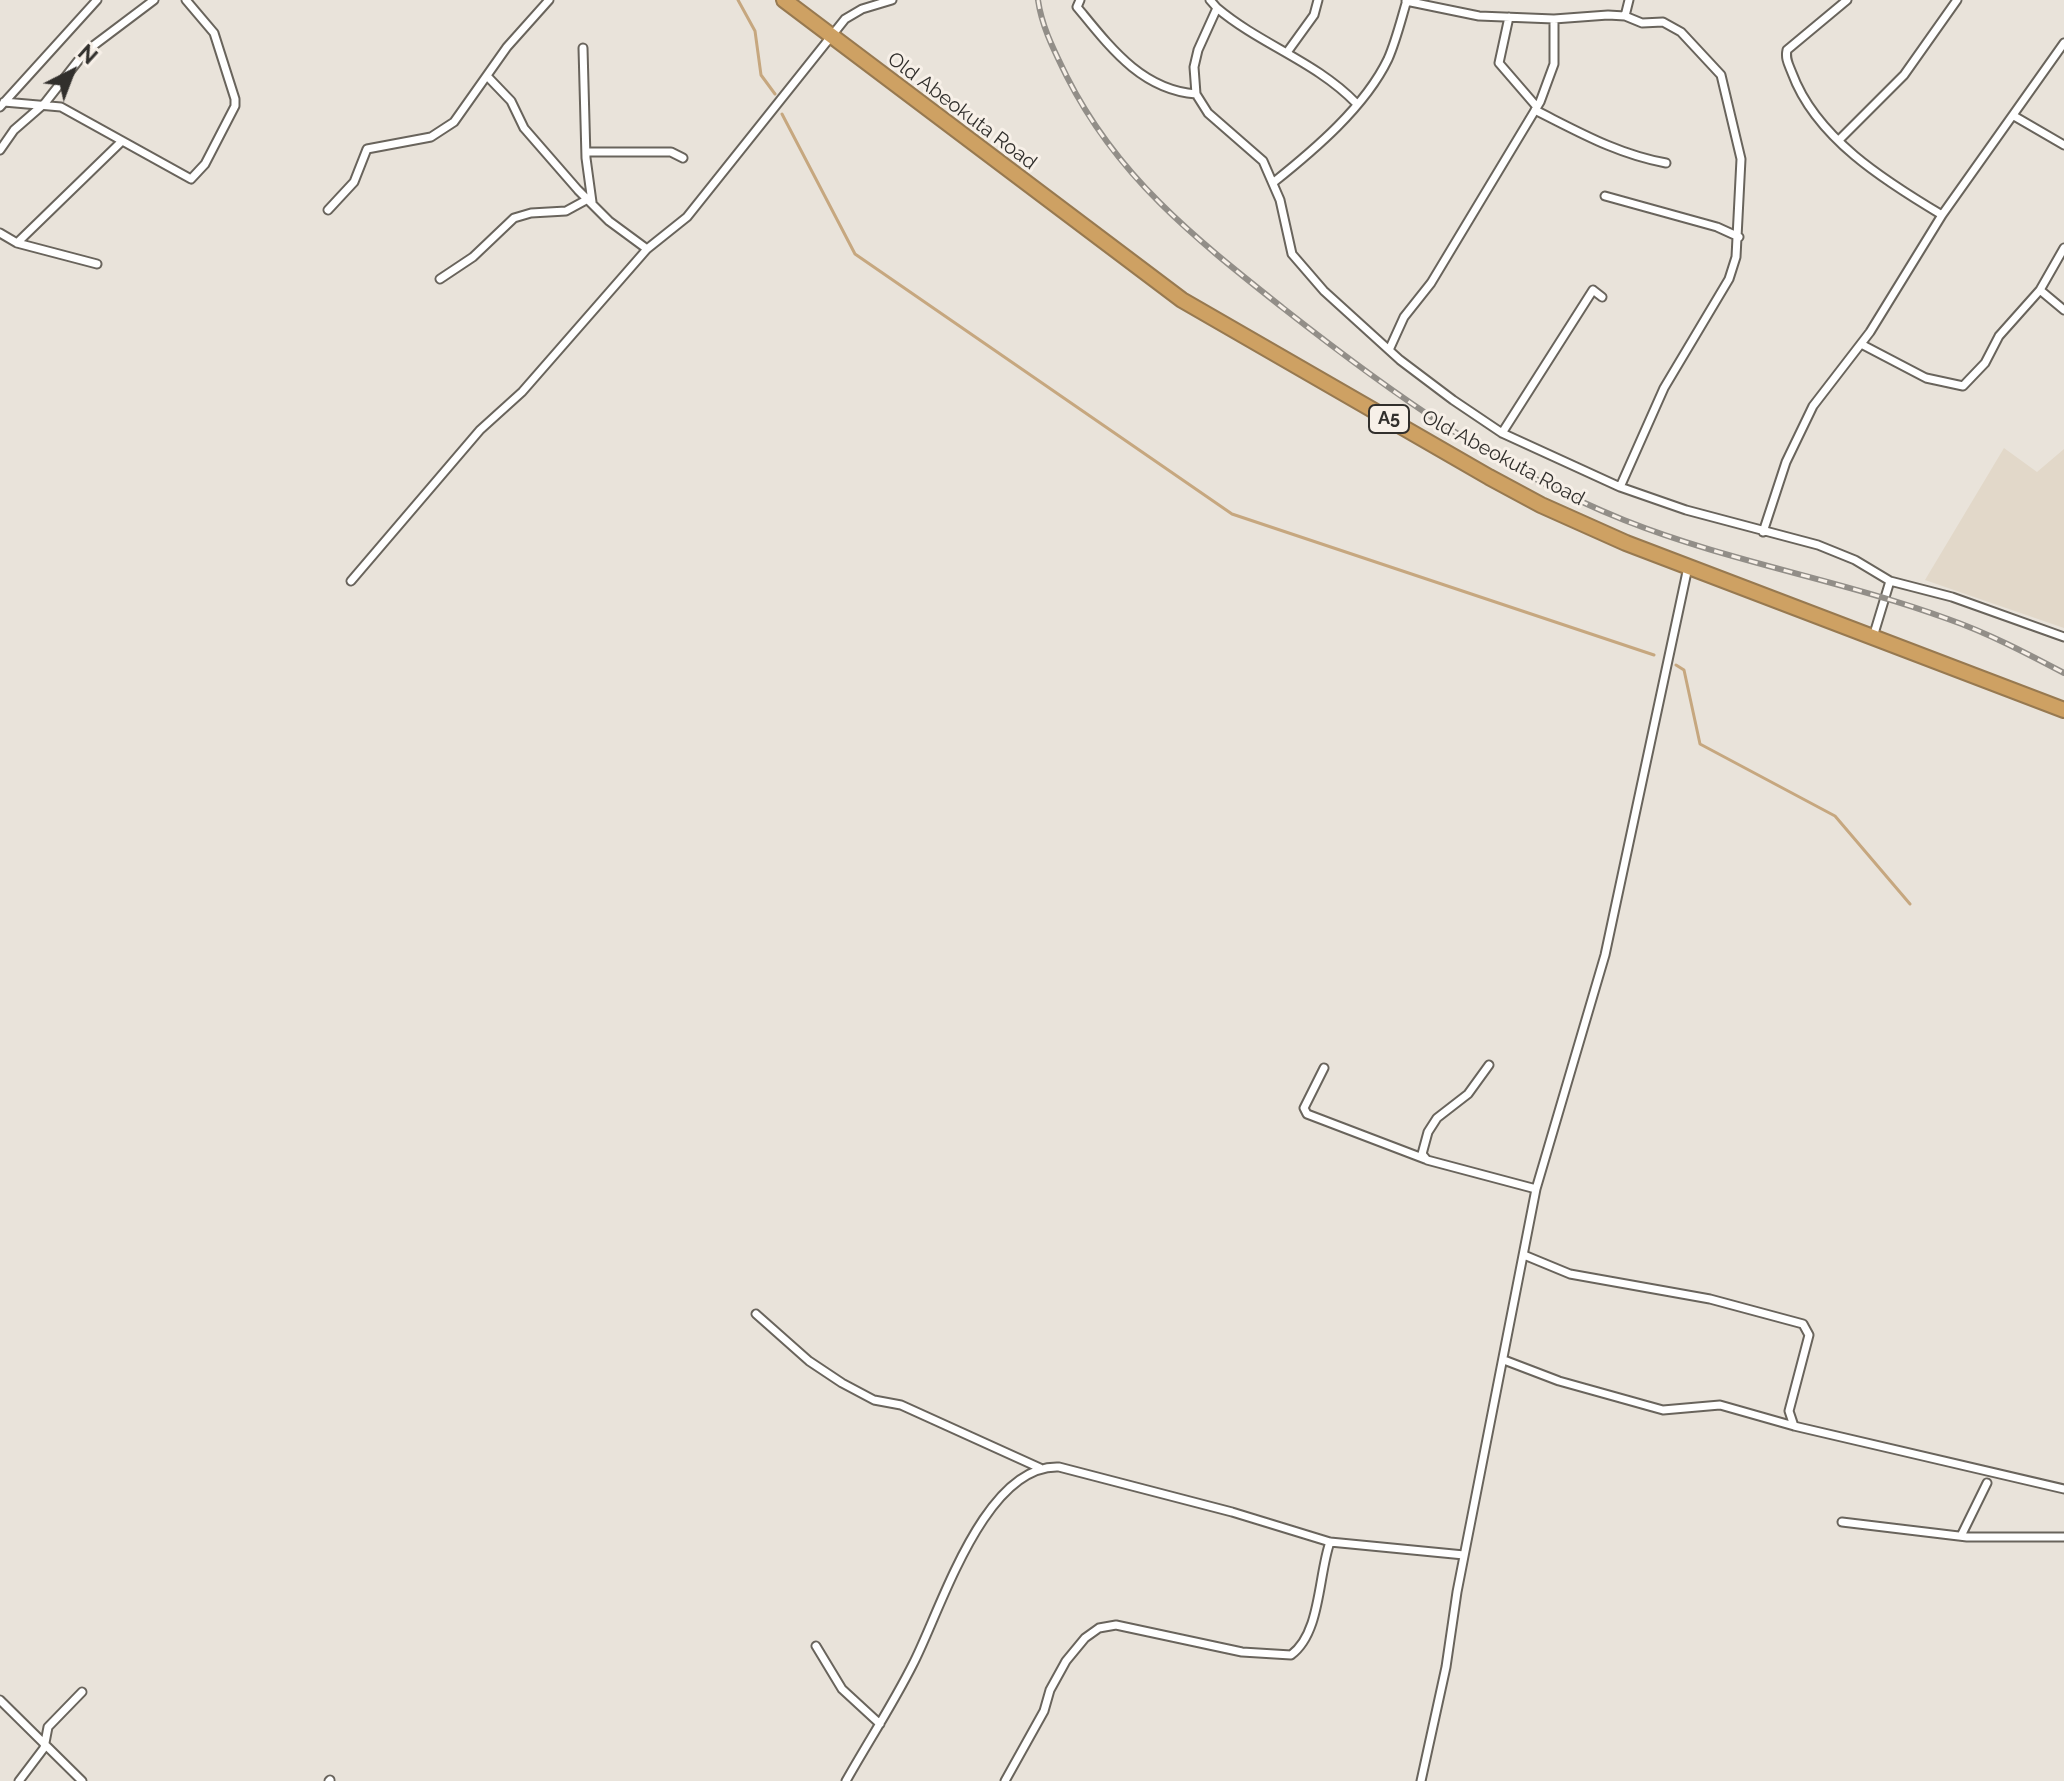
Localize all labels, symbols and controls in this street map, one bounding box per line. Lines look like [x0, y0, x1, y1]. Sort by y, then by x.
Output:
north arrow [32, 32, 112, 112]
text: N [73, 39, 103, 69]
street label: Old Abeokuta Road [883, 47, 1041, 175]
road number: A5 [1369, 405, 1409, 433]
street label: Old Abeokuta Road [1418, 405, 1588, 511]

